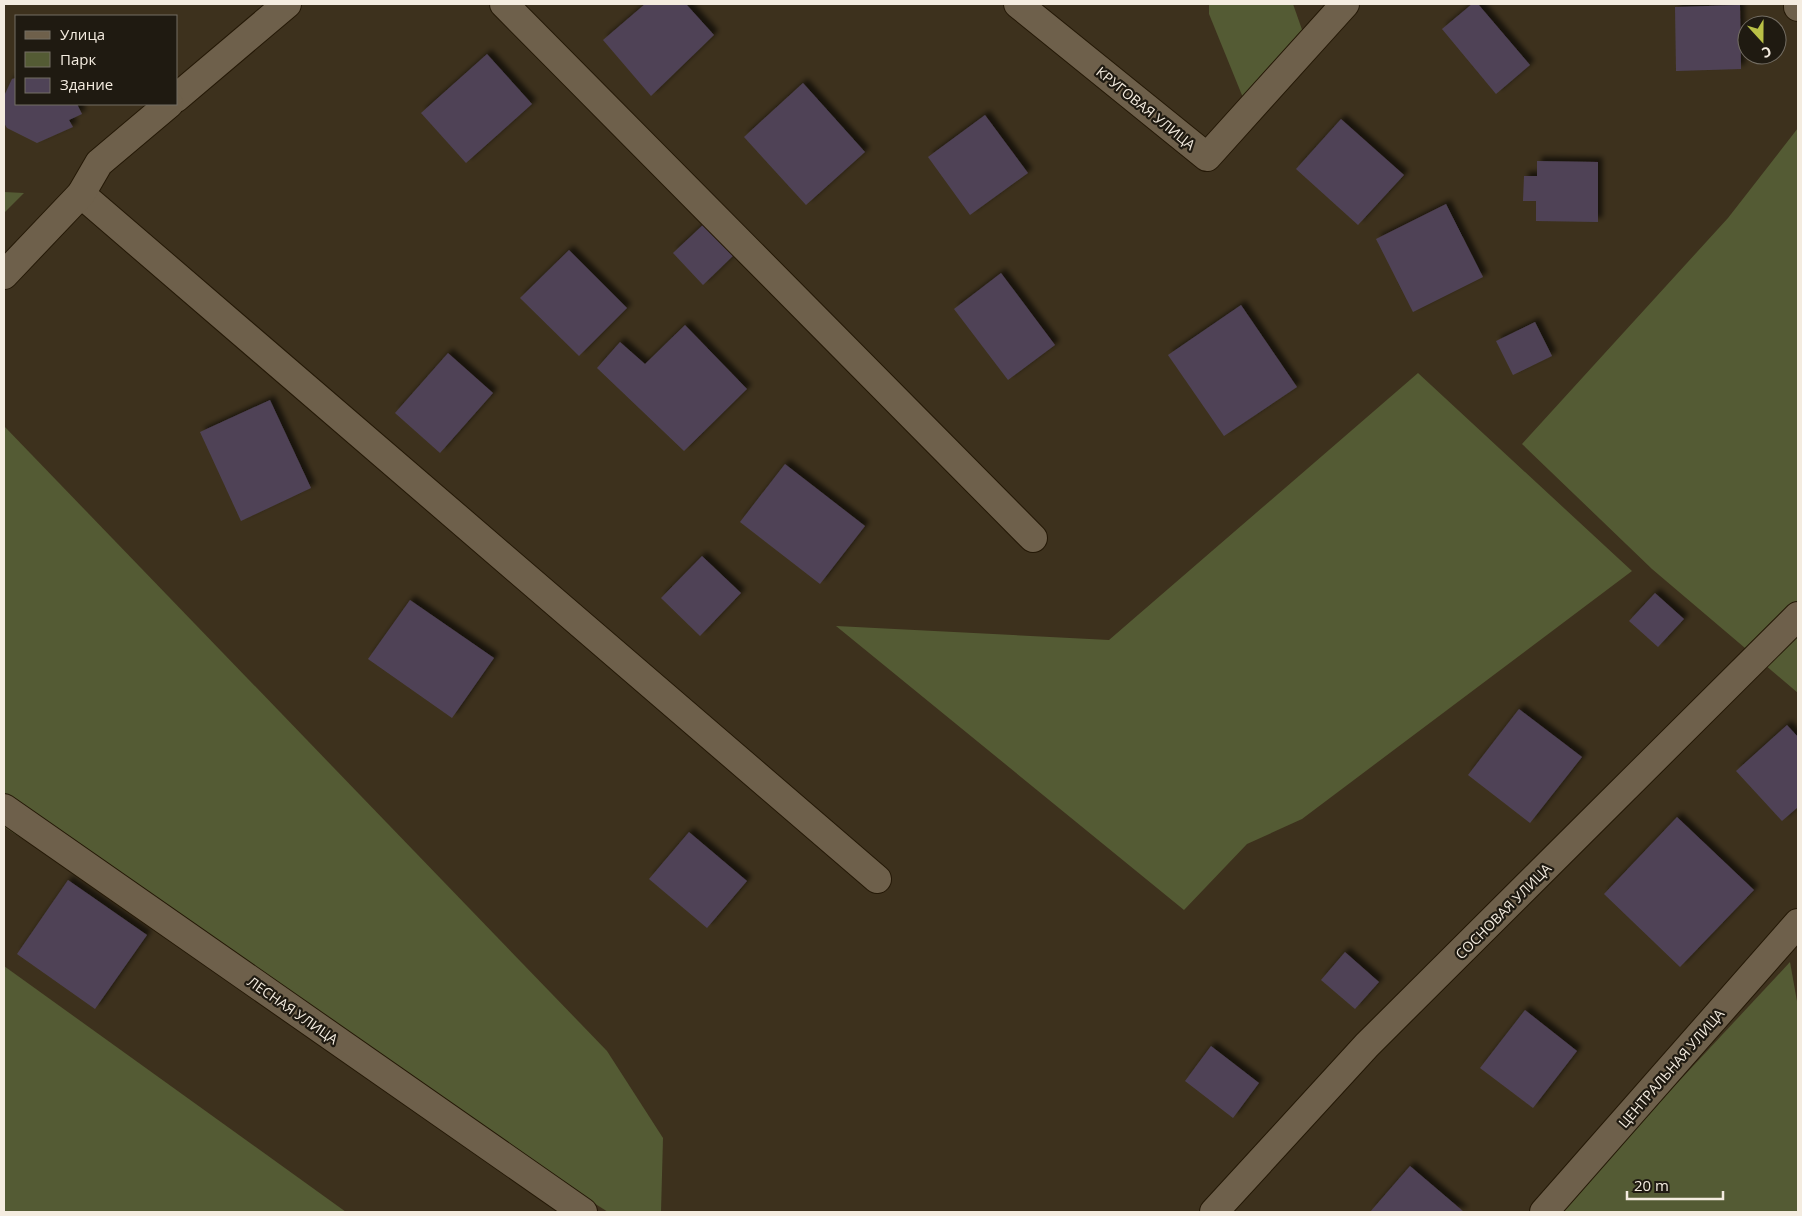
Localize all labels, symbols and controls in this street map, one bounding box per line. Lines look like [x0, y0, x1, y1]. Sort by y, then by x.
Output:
legend [15, 15, 178, 105]
north arrow [1737, 15, 1787, 65]
text: Улица [60, 24, 105, 44]
text: С [1759, 42, 1774, 63]
text: Парк [60, 49, 96, 69]
street label: КРУГОВАЯ УЛИЦА [1092, 62, 1200, 154]
text: Здание [60, 74, 113, 94]
street label: СОСНОВАЯ УЛИЦА [1451, 859, 1555, 963]
street label: ЛЕСНАЯ УЛИЦА [244, 972, 342, 1048]
street label: ЦЕНТРАЛЬНАЯ УЛИЦА [1614, 1004, 1728, 1132]
scale bar [1627, 1168, 1723, 1200]
text: 20 m [1634, 1175, 1669, 1195]

